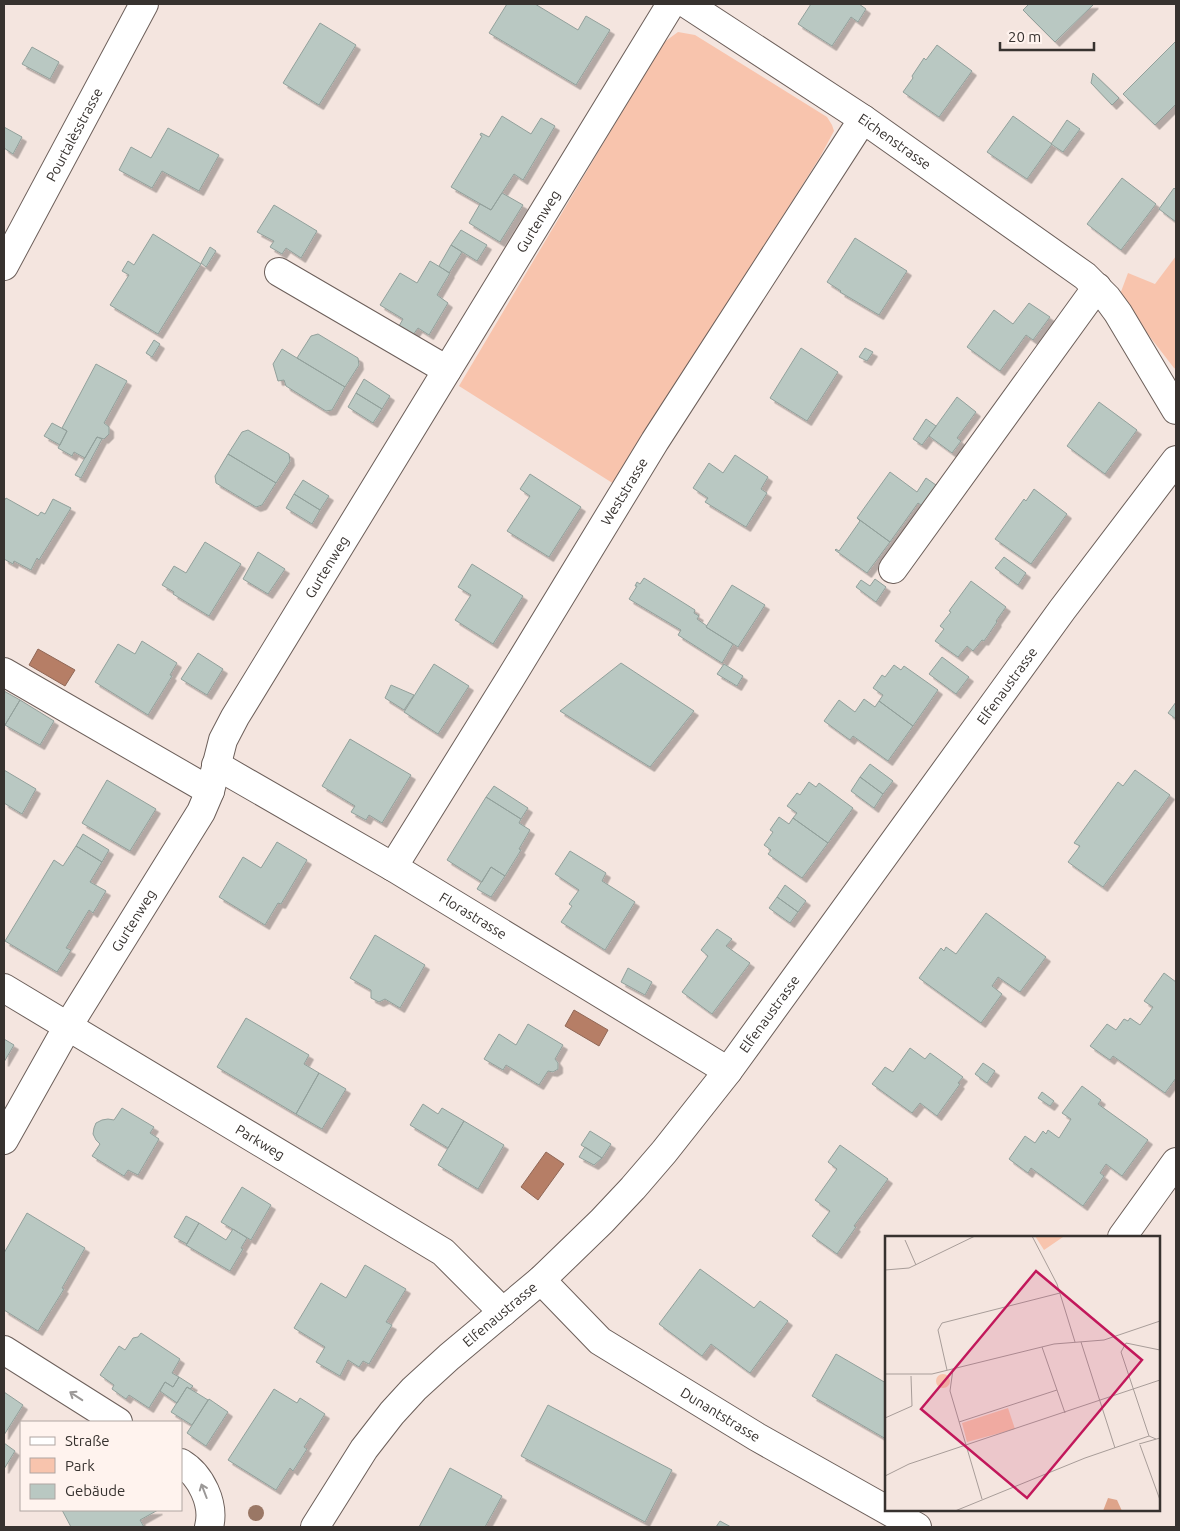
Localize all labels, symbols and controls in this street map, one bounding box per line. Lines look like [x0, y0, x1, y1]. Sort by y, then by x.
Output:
scale bar [1000, 20, 1094, 52]
text: 20 m [1008, 28, 1041, 45]
street label: Pourtalèsstrasse [43, 85, 106, 184]
street label: Eichenstrasse [855, 110, 934, 173]
street label: Gurtenweg [513, 187, 563, 256]
street label: Weststrasse [598, 455, 651, 528]
street label: Gurtenweg [302, 533, 352, 601]
street label: Elfenaustrasse [974, 644, 1040, 728]
street label: Gurtenweg [108, 886, 159, 955]
street label: Florastrasse [437, 889, 510, 942]
street label: Elfenaustrasse [736, 972, 803, 1056]
street label: Parkweg [233, 1121, 288, 1163]
inset map [885, 1236, 1160, 1511]
street label: Elfenaustrasse [460, 1279, 540, 1350]
street label: Dunantstrasse [678, 1384, 763, 1445]
one-way arrow [70, 1391, 84, 1401]
legend [20, 1421, 182, 1511]
text: Straße [65, 1432, 109, 1449]
text: Park [65, 1457, 95, 1474]
text: Gebäude [65, 1482, 125, 1499]
one-way arrow [199, 1484, 208, 1499]

